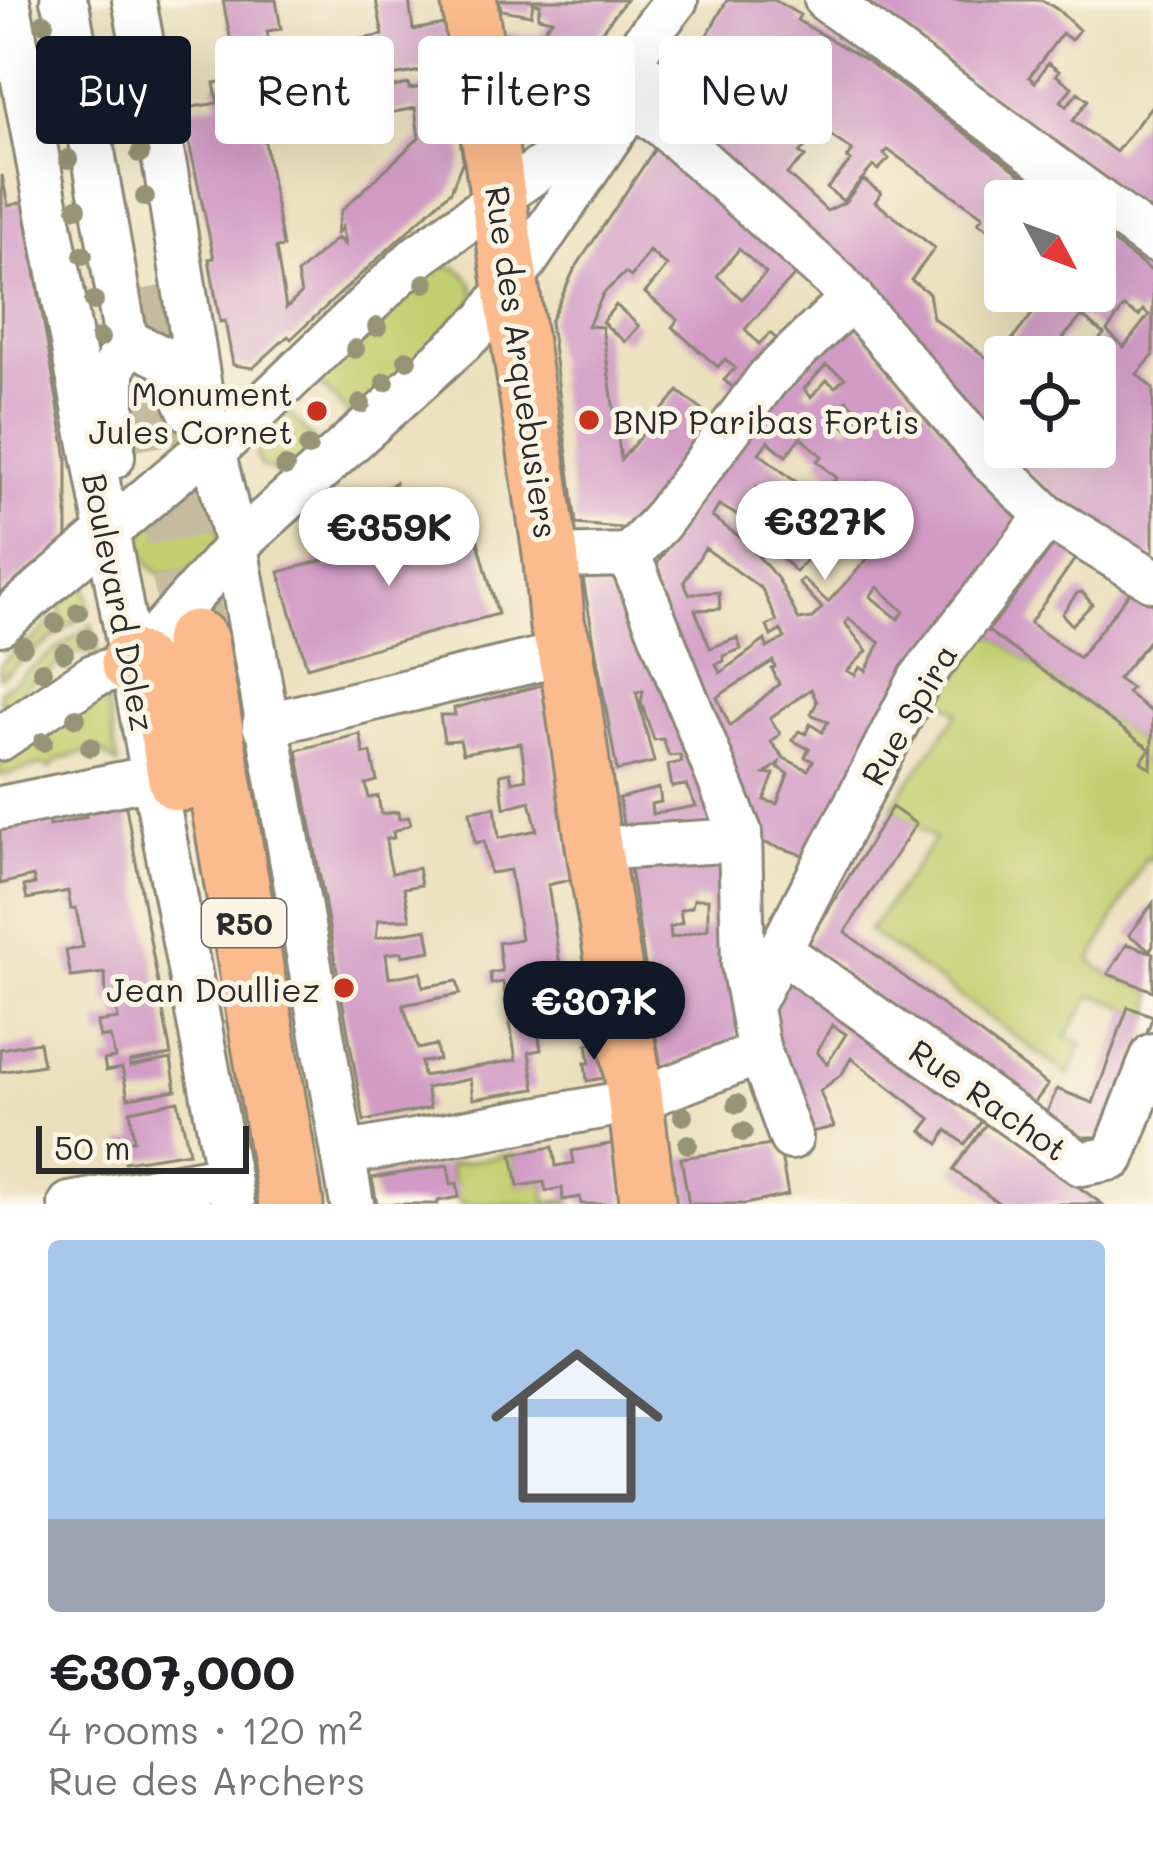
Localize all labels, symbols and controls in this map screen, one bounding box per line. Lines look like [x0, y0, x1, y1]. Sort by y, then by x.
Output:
chip: Buy [36, 36, 191, 144]
chip: Rent [215, 36, 394, 144]
chip: Filters [418, 36, 635, 144]
chip: New [659, 36, 832, 144]
north arrow [984, 180, 1116, 312]
map controls [984, 180, 1116, 468]
street label: Rue des Arquebusiers [477, 183, 569, 541]
button: locate [984, 336, 1116, 468]
place label: Monument Jules Cornet [89, 371, 293, 452]
marker: Monument Jules Cornet [304, 398, 330, 424]
place label: BNP Paribas Fortis [613, 399, 919, 442]
marker: BNP Paribas Fortis [576, 407, 602, 433]
street label: Boulevard Dolez [74, 469, 166, 735]
pin: €327K [741, 481, 909, 583]
pin: €359K [305, 487, 473, 589]
text: €327K [763, 494, 887, 545]
text: €359K [326, 500, 452, 551]
street label: Rue Spira [850, 636, 966, 792]
road number: R50 [202, 899, 286, 947]
pin: €307K [510, 961, 678, 1063]
place label: Jean Doulliez [106, 967, 320, 1010]
text: €307K [530, 974, 658, 1025]
marker: Jean Doulliez [331, 975, 357, 1001]
street label: Rue Rachot [901, 1029, 1077, 1169]
scale bar [36, 1120, 249, 1173]
text: 50 m [54, 1125, 130, 1168]
icon: home [469, 1318, 685, 1534]
text: €307,000 [48, 1636, 295, 1703]
text: 4 rooms · 120 m² [48, 1703, 363, 1754]
text: Rue des Archers [48, 1754, 365, 1805]

